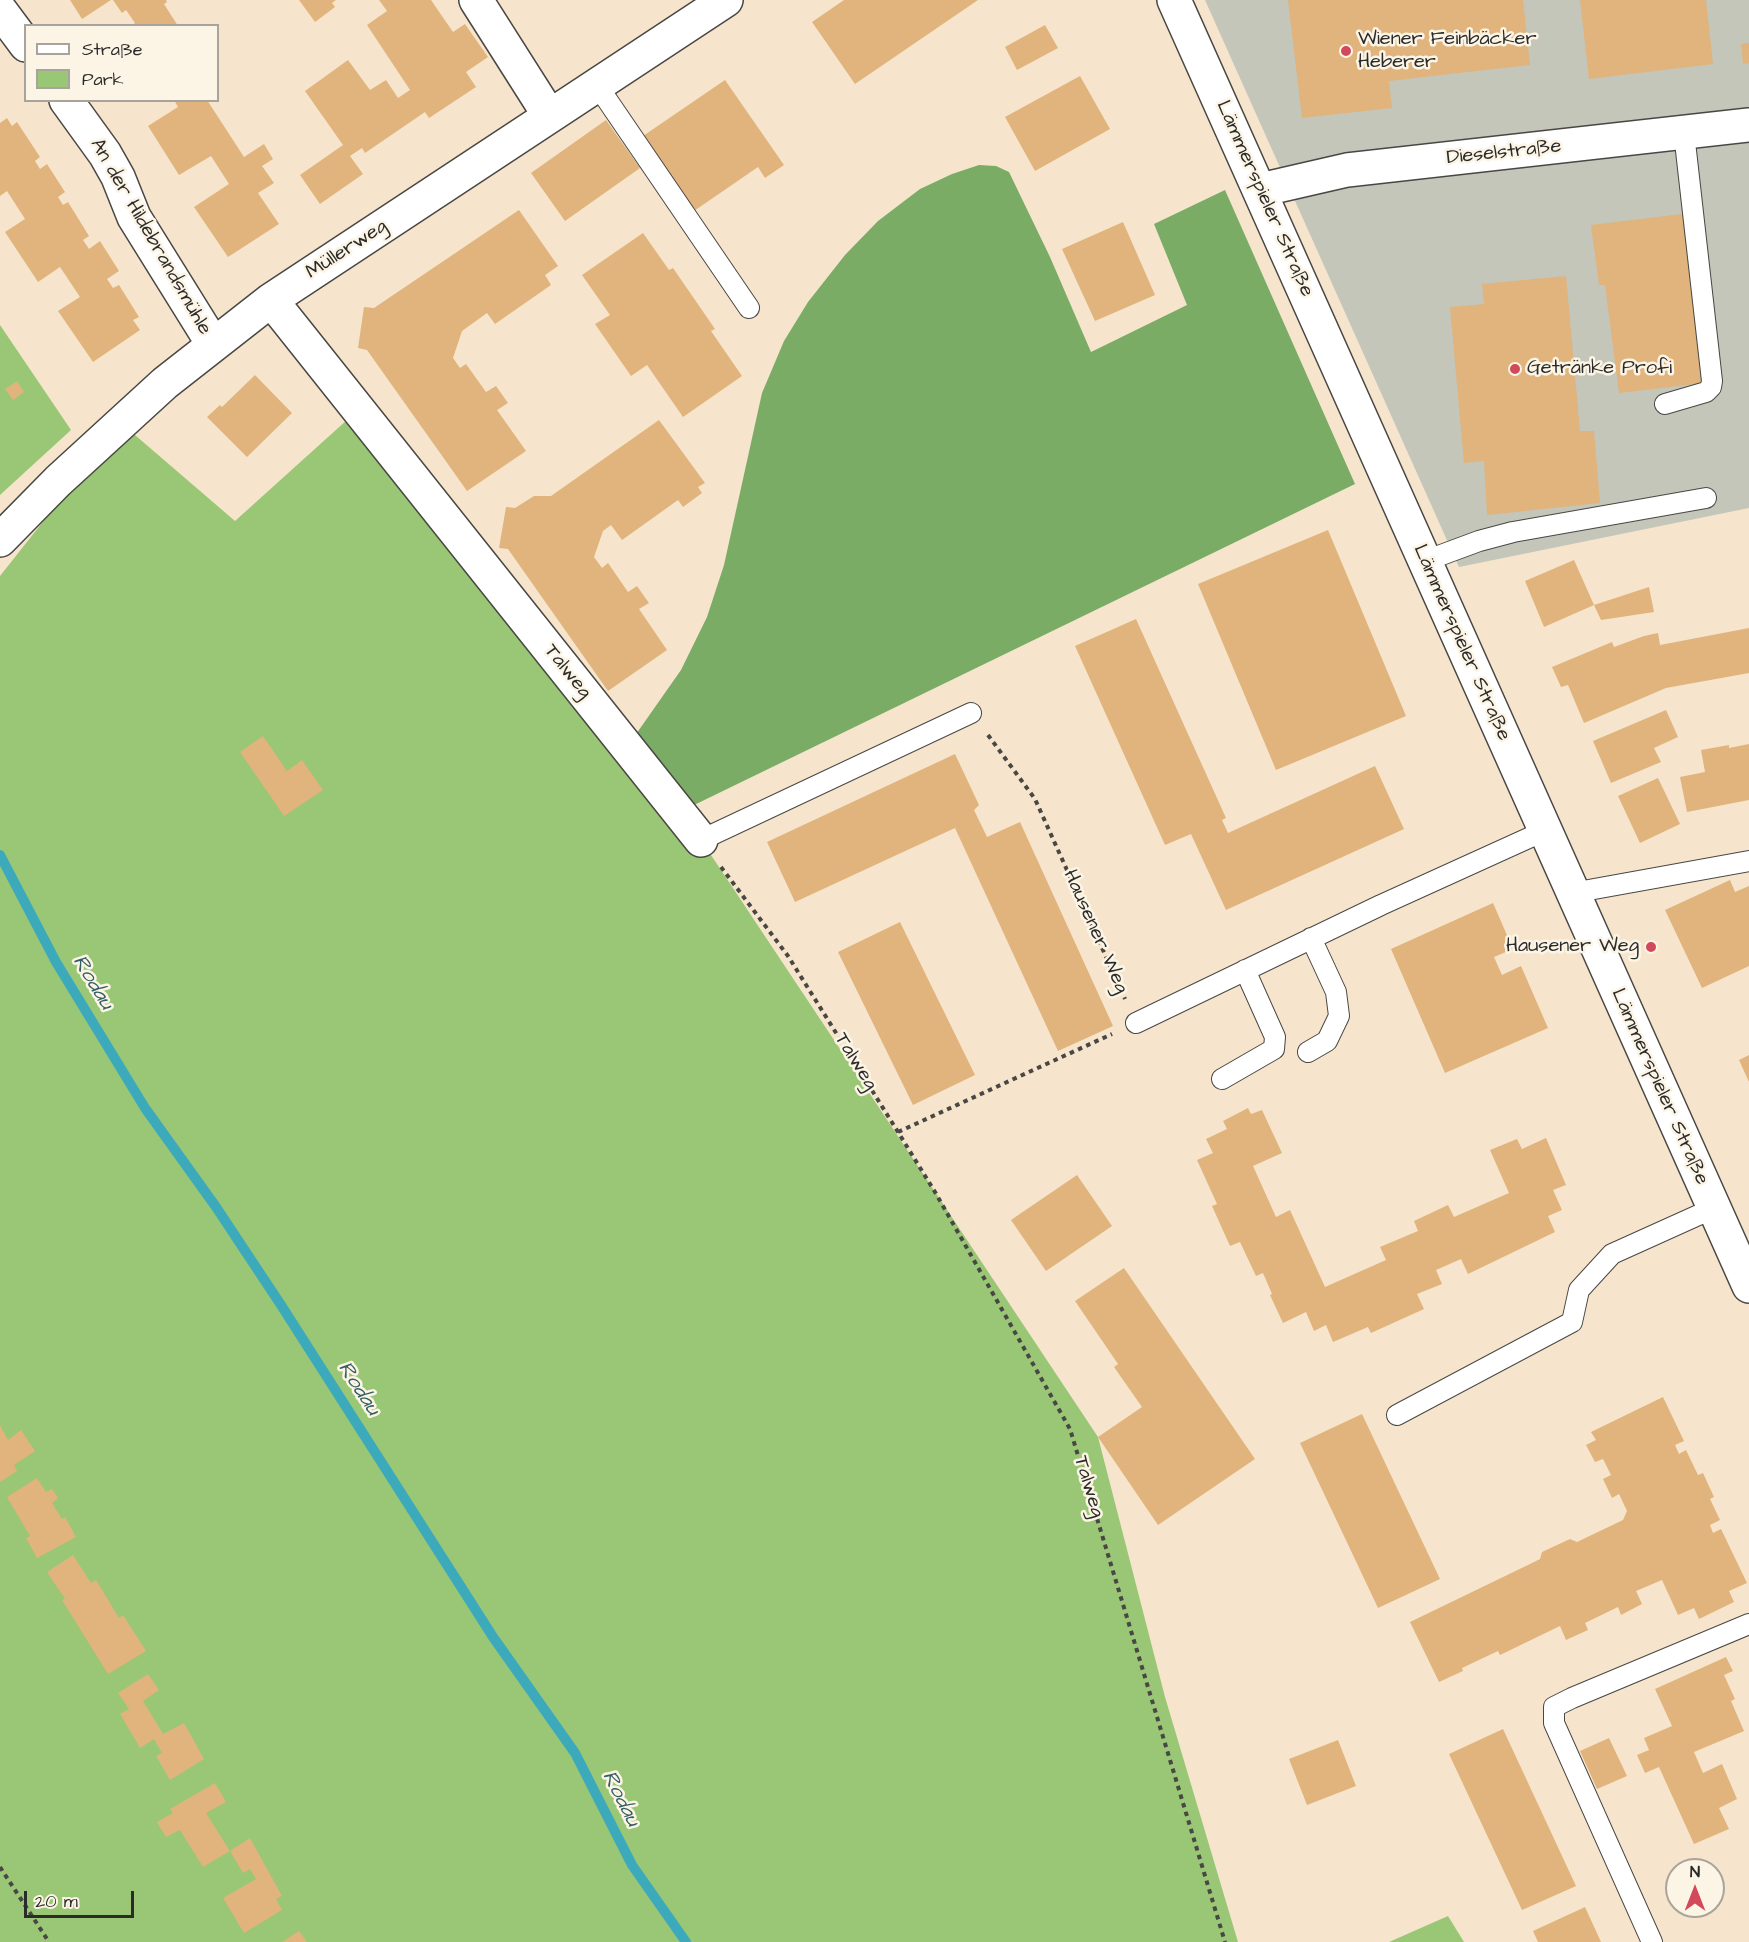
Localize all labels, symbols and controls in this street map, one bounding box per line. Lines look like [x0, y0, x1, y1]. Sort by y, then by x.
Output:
legend [24, 24, 219, 102]
place label: Wiener Feinbäcker Heberer [1358, 28, 1536, 75]
text: Straße [82, 37, 142, 62]
marker: Wiener Feinbäcker Heberer [1339, 44, 1353, 58]
text: Park [82, 67, 124, 92]
street label: Lämmerspieler Straße [1210, 97, 1318, 301]
street label: An der Hildebrandsmühle [84, 135, 216, 339]
street label: Dieselstraße [1445, 135, 1563, 171]
street label: Müllerweg [302, 215, 392, 285]
place label: Getränke Profi [1527, 357, 1672, 381]
marker: Getränke Profi [1508, 362, 1522, 376]
street label: Lämmerspieler Straße [1407, 541, 1515, 745]
street label: Talweg [538, 640, 596, 704]
street label: Hausener Weg [1057, 866, 1133, 998]
place label: Hausener Weg [1506, 935, 1639, 959]
marker: Hausener Weg [1644, 940, 1658, 954]
water label: Rodau [66, 951, 118, 1015]
street label: Lämmerspieler Straße [1605, 985, 1713, 1189]
street label: Talweg [828, 1029, 882, 1095]
water label: Rodau [331, 1357, 385, 1421]
street label: Talweg [1067, 1453, 1109, 1521]
water label: Rodau [595, 1767, 645, 1831]
north arrow [1665, 1858, 1725, 1918]
text: N [1690, 1861, 1700, 1883]
scale bar [27, 1879, 136, 1917]
text: 20 m [35, 1889, 78, 1914]

